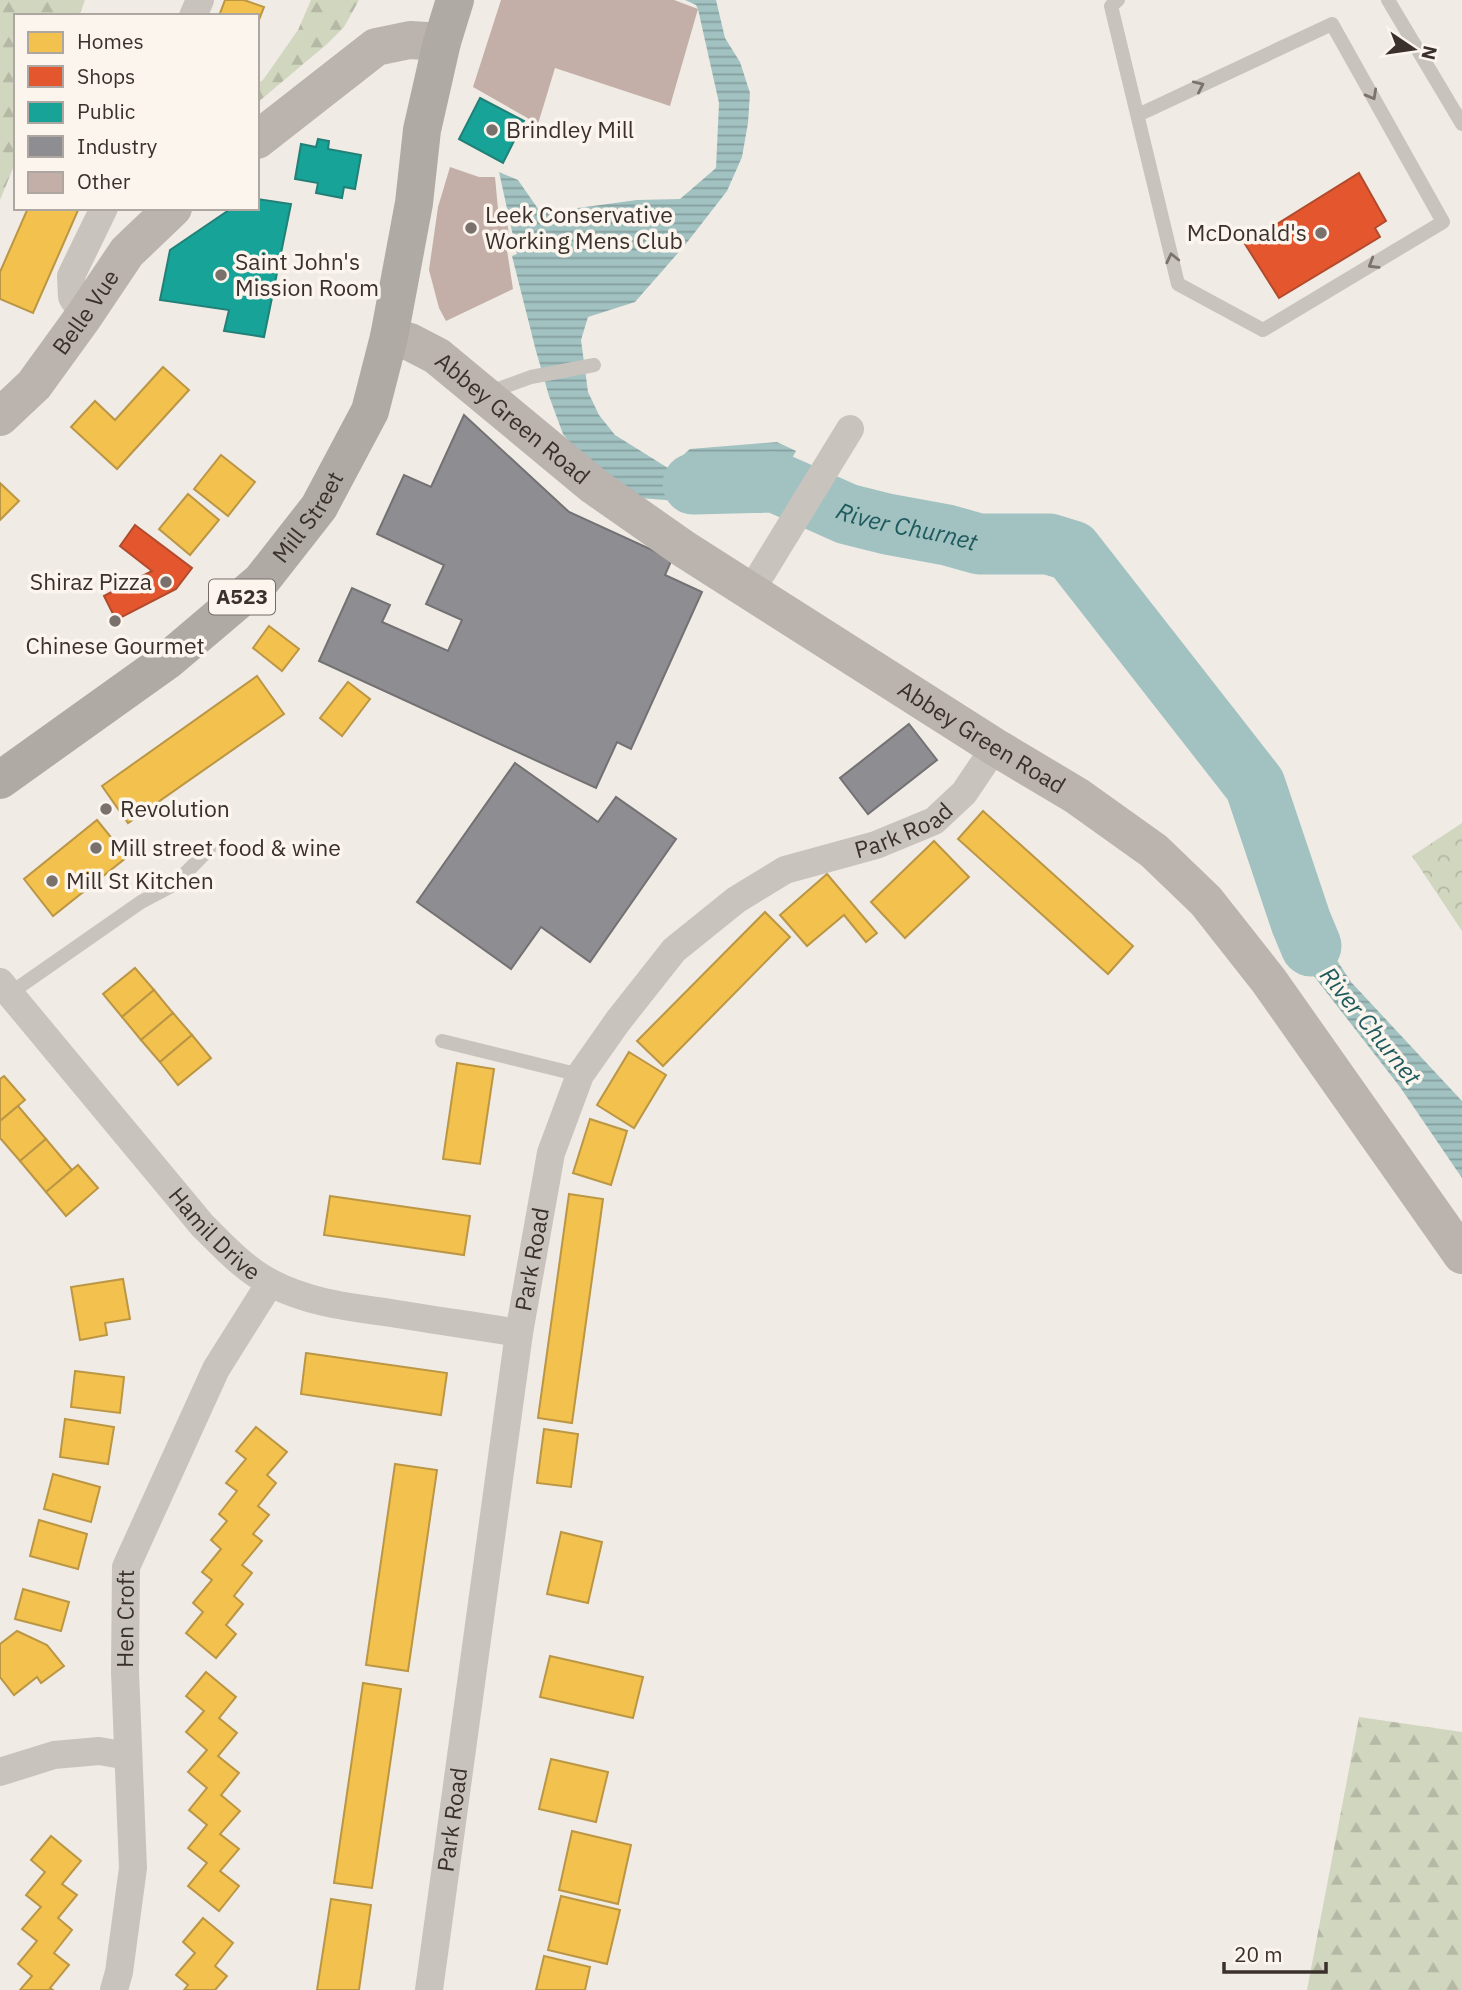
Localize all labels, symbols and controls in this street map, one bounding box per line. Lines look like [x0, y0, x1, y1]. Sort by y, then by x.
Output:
legend [14, 14, 259, 210]
north arrow [1378, 14, 1448, 84]
text: Homes [77, 27, 144, 55]
text: N [1416, 43, 1443, 62]
text: Shops [77, 62, 135, 90]
one-way arrow [1192, 80, 1204, 94]
one-way arrow [1364, 88, 1377, 100]
text: Public [77, 97, 135, 125]
place label: Brindley Mill [506, 114, 634, 144]
marker: Brindley Mill [484, 122, 500, 138]
text: Industry [77, 132, 158, 160]
text: Other [77, 167, 131, 195]
place label: Leek Conservative Working Mens Club [485, 199, 683, 255]
place label: McDonald's [1187, 217, 1307, 247]
marker: Leek Conservative Working Mens Club [463, 220, 479, 236]
marker: McDonald's [1313, 225, 1329, 241]
place label: Saint John's Mission Room [235, 246, 379, 302]
one-way arrow [1166, 252, 1180, 264]
one-way arrow [1367, 256, 1380, 269]
street label: Belle Vue [45, 263, 125, 360]
marker: Saint John's Mission Room [213, 267, 229, 283]
street label: Abbey Green Road [430, 345, 597, 490]
street label: Mill Street [265, 466, 349, 569]
water label: River Churnet [831, 494, 982, 558]
place label: Shiraz Pizza [30, 566, 152, 596]
marker: Shiraz Pizza [158, 574, 174, 590]
road number: A523 [209, 580, 275, 614]
marker: Chinese Gourmet [107, 613, 123, 629]
place label: Chinese Gourmet [25, 630, 205, 660]
street label: Abbey Green Road [893, 673, 1072, 800]
place label: Revolution [120, 793, 230, 823]
street label: Park Road [851, 795, 959, 864]
marker: Revolution [98, 801, 114, 817]
place label: Mill street food & wine [110, 832, 341, 862]
marker: Mill street food & wine [88, 840, 104, 856]
place label: Mill St Kitchen [66, 865, 214, 895]
marker: Mill St Kitchen [44, 873, 60, 889]
water label: River Churnet [1313, 960, 1429, 1092]
street label: Hamil Drive [163, 1180, 267, 1286]
street label: Park Road [507, 1205, 555, 1313]
street label: Hen Croft [109, 1569, 140, 1668]
street label: Park Road [429, 1765, 473, 1873]
scale bar [1224, 1930, 1326, 1974]
text: 20 m [1234, 1940, 1283, 1968]

